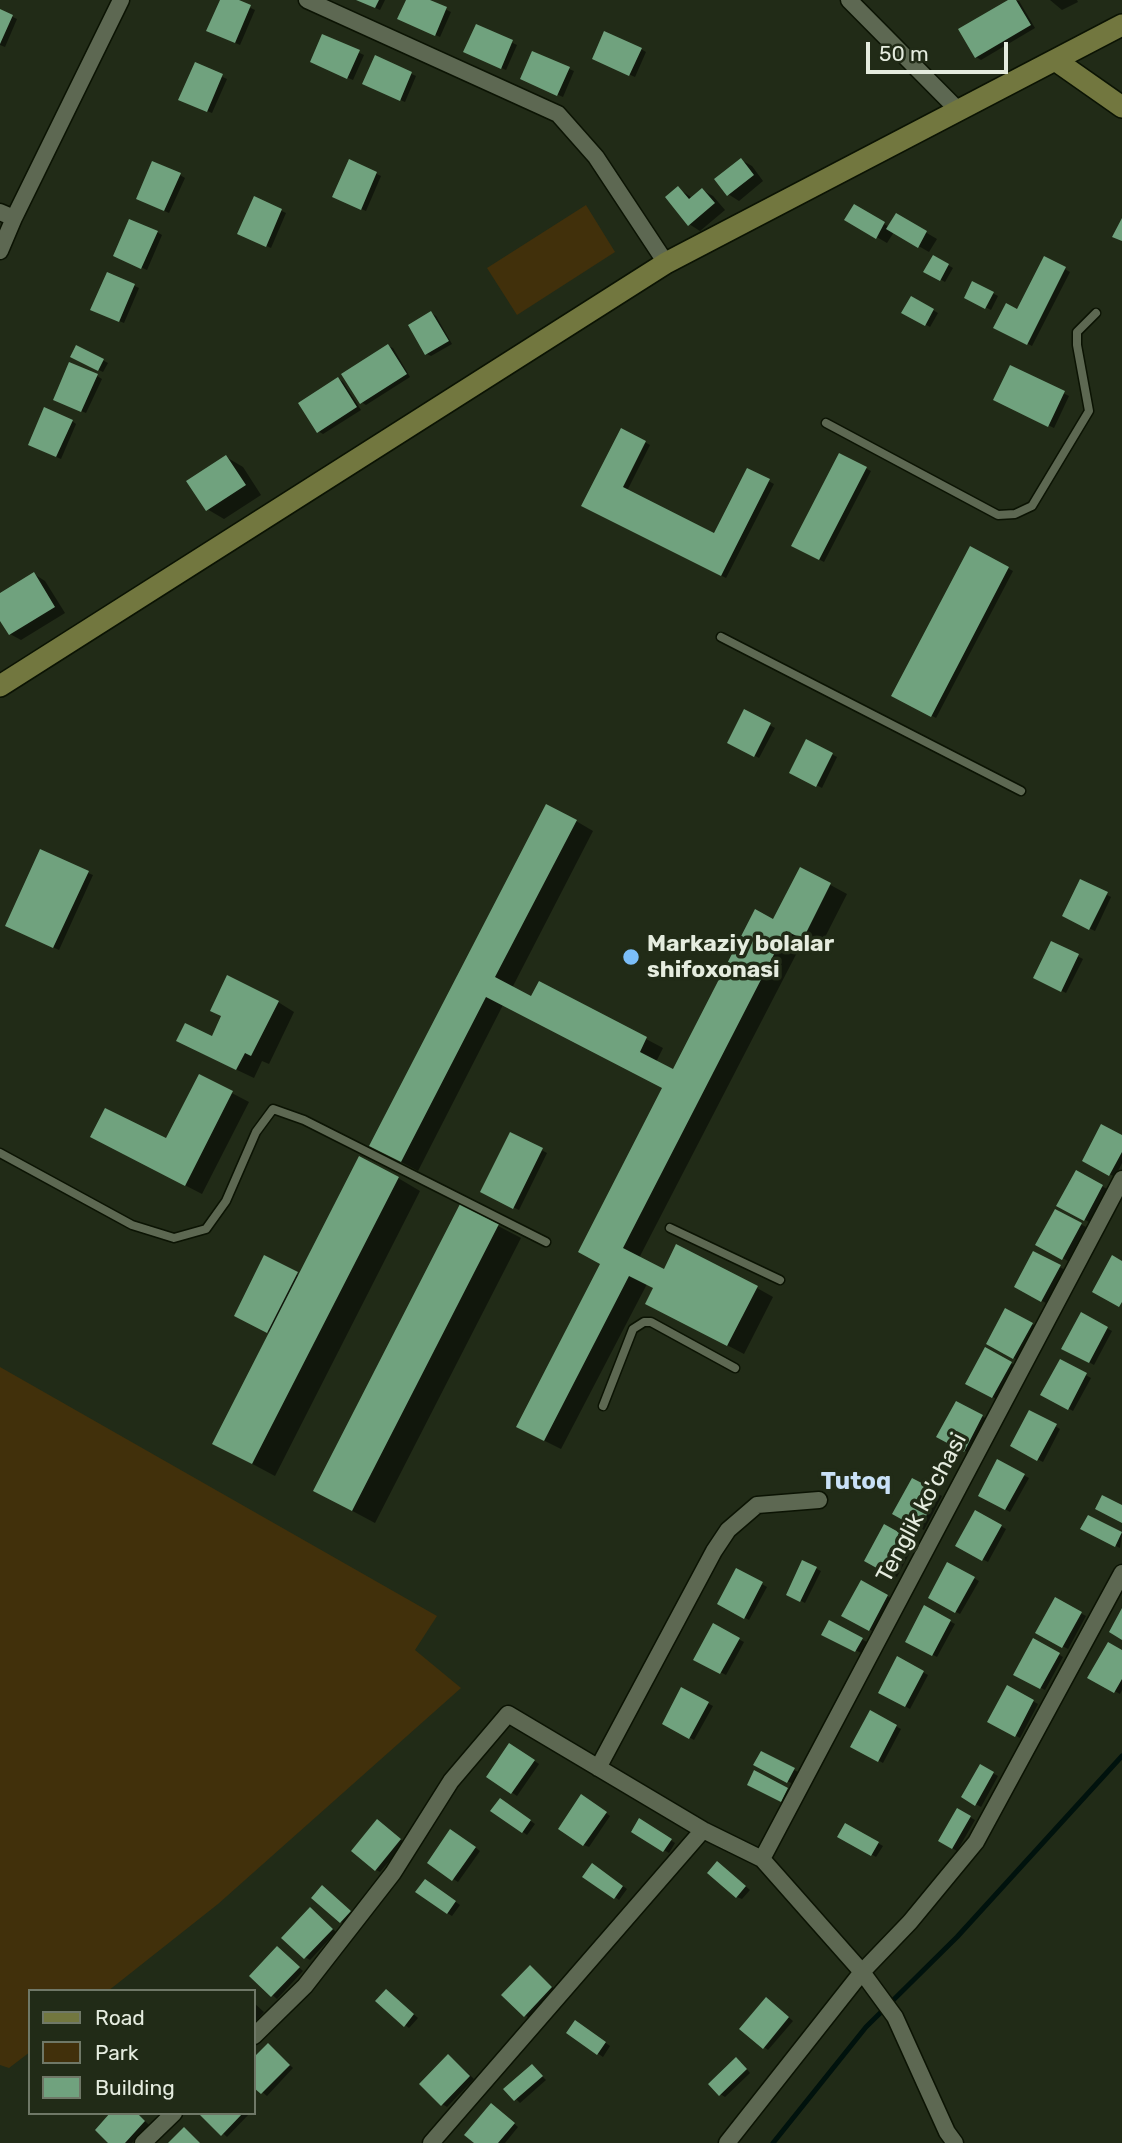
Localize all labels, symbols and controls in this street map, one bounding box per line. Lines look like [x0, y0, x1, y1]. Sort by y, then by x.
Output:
scale bar [870, 28, 1012, 72]
text: 50 m [879, 41, 929, 66]
place label: Markaziy bolalar shifoxonasi [647, 930, 834, 984]
marker: Markaziy bolalar shifoxonasi [621, 947, 641, 967]
street label: Tenglik ko'chasi [871, 1429, 973, 1587]
district label: Tutoq [821, 1468, 891, 1496]
legend [28, 1989, 256, 2115]
text: Road [95, 2005, 145, 2030]
text: Park [95, 2040, 139, 2065]
text: Building [95, 2075, 175, 2100]

